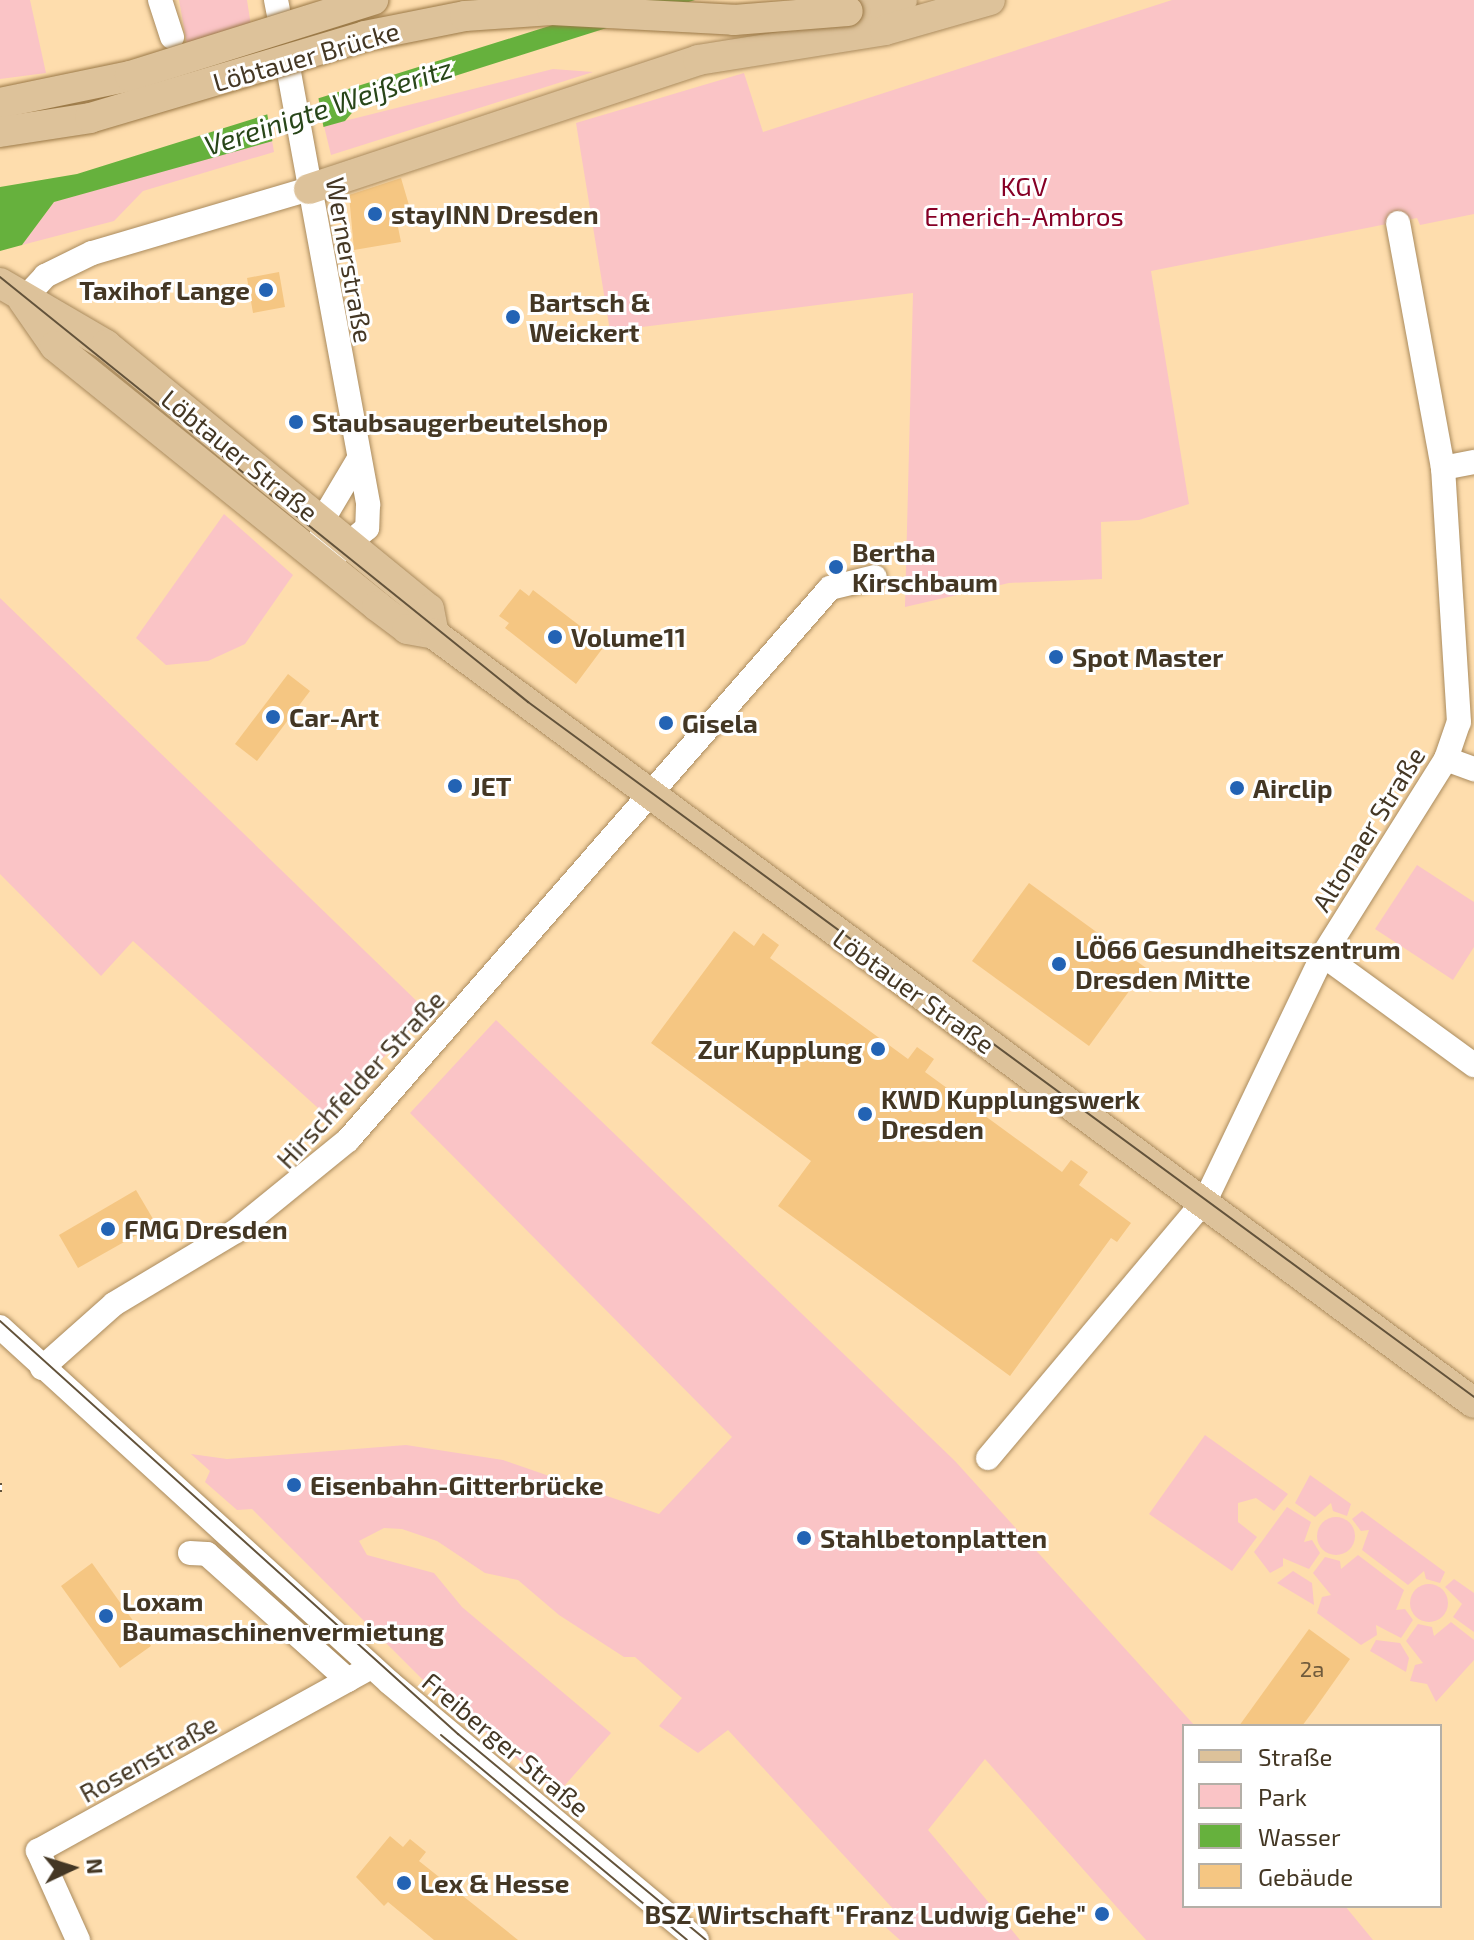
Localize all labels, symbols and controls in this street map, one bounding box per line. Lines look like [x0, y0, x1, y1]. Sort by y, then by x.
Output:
street label: Löbtauer Brücke [209, 14, 403, 98]
water label: Vereinigte Weißeritz [200, 50, 456, 162]
park label: KGV Emerich-Ambros [924, 170, 1124, 232]
street label: Wernerstraße [320, 175, 380, 345]
place label: stayINN Dresden [391, 198, 599, 230]
marker: stayINN Dresden [366, 205, 384, 223]
place label: Taxihof Lange [79, 274, 250, 306]
marker: Taxihof Lange [257, 281, 275, 299]
place label: Bartsch & Weickert [529, 286, 650, 348]
marker: Bartsch & Weickert [504, 308, 522, 326]
street label: Löbtauer Straße [155, 382, 325, 528]
place label: Staubsaugerbeutelshop [312, 406, 608, 438]
marker: Staubsaugerbeutelshop [287, 413, 305, 431]
place label: Bertha Kirschbaum [852, 536, 998, 598]
marker: Bertha Kirschbaum [827, 558, 845, 576]
place label: Volume11 [571, 621, 686, 653]
marker: Volume11 [546, 628, 564, 646]
place label: Spot Master [1072, 641, 1223, 673]
marker: Spot Master [1047, 648, 1065, 666]
place label: Car-Art [289, 701, 379, 733]
place label: Gisela [682, 707, 758, 739]
marker: Car-Art [264, 708, 282, 726]
marker: Gisela [657, 714, 675, 732]
street label: Altonaer Straße [1305, 741, 1431, 917]
place label: JET [471, 770, 511, 802]
place label: Airclip [1253, 772, 1333, 804]
marker: JET [446, 777, 464, 795]
marker: Airclip [1228, 779, 1246, 797]
street label: Löbtauer Straße [827, 922, 1001, 1060]
place label: LÖ66 Gesundheitszentrum Dresden Mitte [1075, 933, 1401, 994]
marker: LÖ66 Gesundheitszentrum Dresden Mitte [1050, 955, 1068, 973]
street label: Hirschfelder Straße [269, 983, 451, 1175]
place label: Zur Kupplung [697, 1033, 862, 1065]
marker: Zur Kupplung [869, 1040, 887, 1058]
place label: KWD Kupplungswerk Dresden [881, 1083, 1140, 1144]
marker: KWD Kupplungswerk Dresden [856, 1105, 874, 1123]
place label: FMG Dresden [124, 1213, 288, 1245]
marker: FMG Dresden [99, 1220, 117, 1238]
place label: Eisenbahn-Gitterbrücke [310, 1469, 604, 1501]
marker: Eisenbahn-Gitterbrücke [285, 1476, 303, 1494]
place label: Stahlbetonplatten [820, 1522, 1047, 1554]
marker: Stahlbetonplatten [795, 1529, 813, 1547]
place label: Loxam Baumaschinenvermietung [122, 1585, 444, 1646]
marker: Loxam Baumaschinenvermietung [97, 1607, 115, 1625]
house number: 2a [1300, 1656, 1324, 1682]
street label: Freiberger Straße [416, 1665, 596, 1823]
street label: Rosenstraße [74, 1707, 222, 1809]
legend [1182, 1724, 1442, 1908]
text: Straße [1258, 1742, 1332, 1771]
text: Park [1258, 1782, 1307, 1811]
text: Wasser [1258, 1822, 1341, 1851]
north arrow [32, 1828, 112, 1908]
text: N [82, 1857, 109, 1875]
text: Gebäude [1258, 1862, 1353, 1891]
place label: Lex & Hesse [420, 1867, 569, 1899]
marker: Lex & Hesse [395, 1874, 413, 1892]
place label: BSZ Wirtschaft "Franz Ludwig Gehe" [644, 1898, 1086, 1930]
marker: BSZ Wirtschaft "Franz Ludwig Gehe" [1093, 1905, 1111, 1923]

